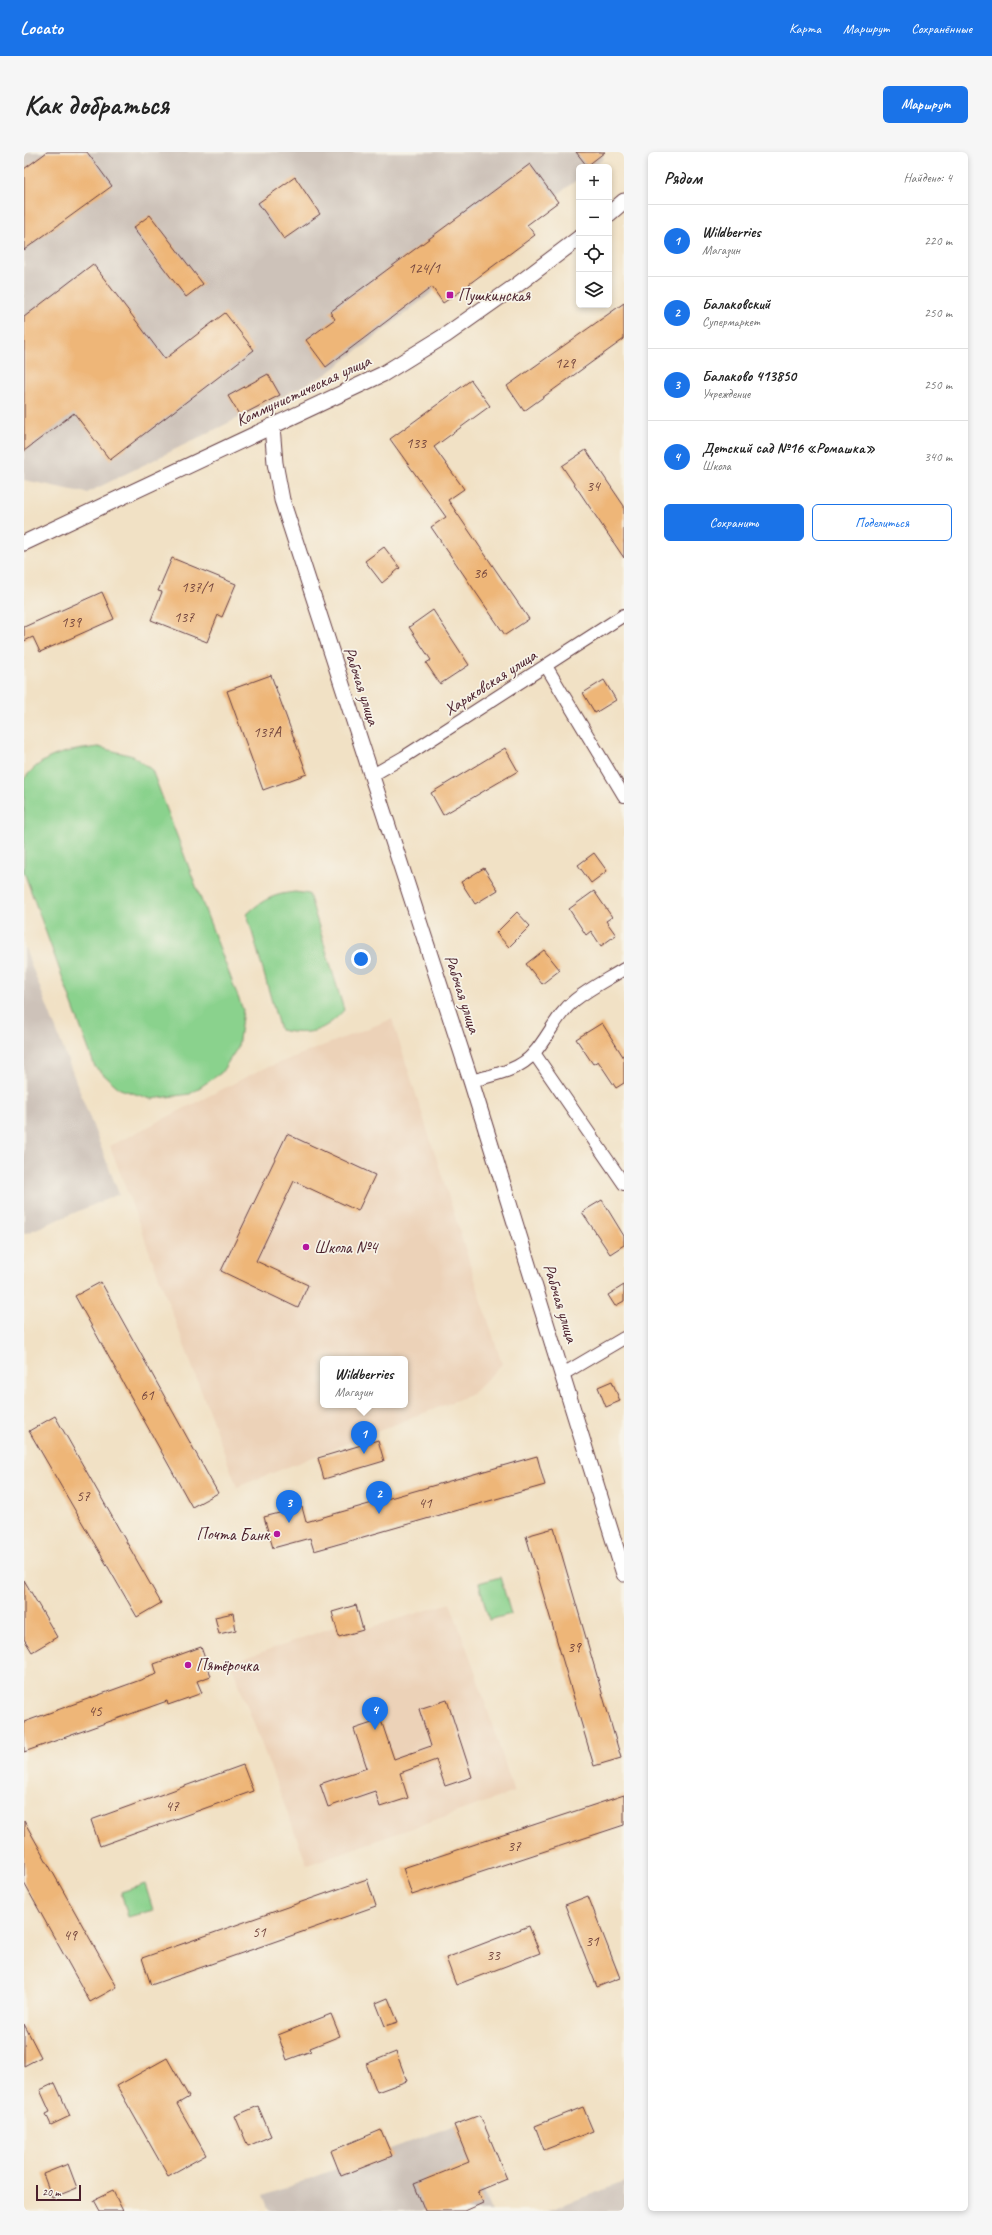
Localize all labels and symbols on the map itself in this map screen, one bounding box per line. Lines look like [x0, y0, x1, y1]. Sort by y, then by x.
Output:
house number: 124/1 [408, 259, 441, 278]
place label: Пушкинская [458, 285, 531, 306]
marker: Пушкинская [445, 290, 455, 300]
street label: Коммунистическая улица [232, 349, 375, 431]
house number: 129 [555, 354, 576, 373]
house number: 133 [406, 434, 427, 453]
house number: 34 [586, 477, 601, 496]
house number: 36 [473, 564, 488, 583]
house number: 137/1 [181, 578, 214, 597]
house number: 137 [174, 608, 195, 627]
house number: 139 [61, 613, 82, 632]
street label: Рабочая улица [339, 644, 385, 729]
street label: Харьковская улица [440, 644, 542, 720]
house number: 137А [253, 723, 282, 742]
your location [351, 949, 371, 969]
street label: Рабочая улица [440, 952, 486, 1037]
place label: Школа №4 [314, 1237, 380, 1258]
marker: Школа №4 [301, 1242, 311, 1252]
street label: Рабочая улица [539, 1261, 583, 1346]
house number: 61 [140, 1386, 155, 1405]
pin: 1 [351, 1421, 377, 1454]
pin: 2 [366, 1481, 392, 1514]
house number: 57 [76, 1487, 91, 1506]
pin: 3 [276, 1490, 302, 1523]
house number: 41 [418, 1494, 433, 1513]
place label: Почта Банк [197, 1524, 271, 1545]
marker: Почта Банк [272, 1529, 282, 1539]
house number: 39 [567, 1638, 582, 1657]
place label: Пятёрочка [196, 1655, 259, 1676]
marker: Пятёрочка [183, 1660, 193, 1670]
pin: 4 [362, 1697, 388, 1730]
house number: 45 [88, 1702, 103, 1721]
house number: 47 [165, 1797, 180, 1816]
house number: 37 [507, 1837, 522, 1856]
house number: 51 [252, 1923, 267, 1942]
house number: 49 [63, 1926, 78, 1945]
house number: 31 [585, 1932, 600, 1951]
house number: 33 [486, 1946, 501, 1965]
scale bar [36, 2183, 81, 2202]

